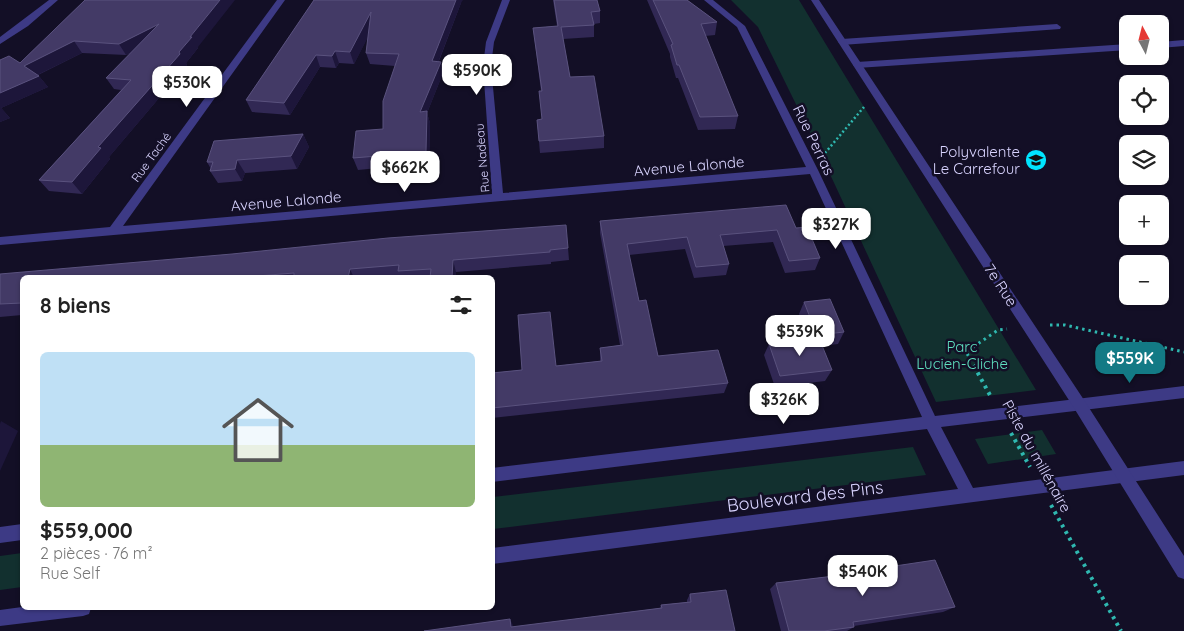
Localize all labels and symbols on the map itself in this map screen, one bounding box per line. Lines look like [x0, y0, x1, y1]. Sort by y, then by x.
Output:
north arrow [1119, 15, 1169, 65]
pin: $590K [442, 54, 512, 96]
pin: $530K [152, 66, 222, 108]
street label: Rue Perras [789, 102, 839, 178]
street label: Rue Nadeau [472, 123, 492, 193]
street label: Rue Taché [128, 129, 174, 185]
place label: Polyvalente Le Carrefour [933, 142, 1020, 178]
school or university icon: Polyvalente Le Carrefour [1024, 148, 1048, 172]
pin: $662K [370, 150, 440, 193]
street label: Avenue Lalonde [633, 152, 745, 180]
street label: Avenue Lalonde [230, 187, 342, 215]
pin: $327K [801, 208, 871, 250]
street label: 7e Rue [980, 260, 1022, 310]
pin: $539K [765, 314, 835, 357]
park label: Parc Lucien-Cliche [916, 337, 1008, 373]
pin: $559K [1095, 342, 1165, 384]
pin: $326K [749, 382, 819, 425]
street label: Piste du millénaire [998, 396, 1076, 516]
street label: Boulevard des Pins [725, 475, 885, 517]
pin: $540K [828, 554, 898, 597]

